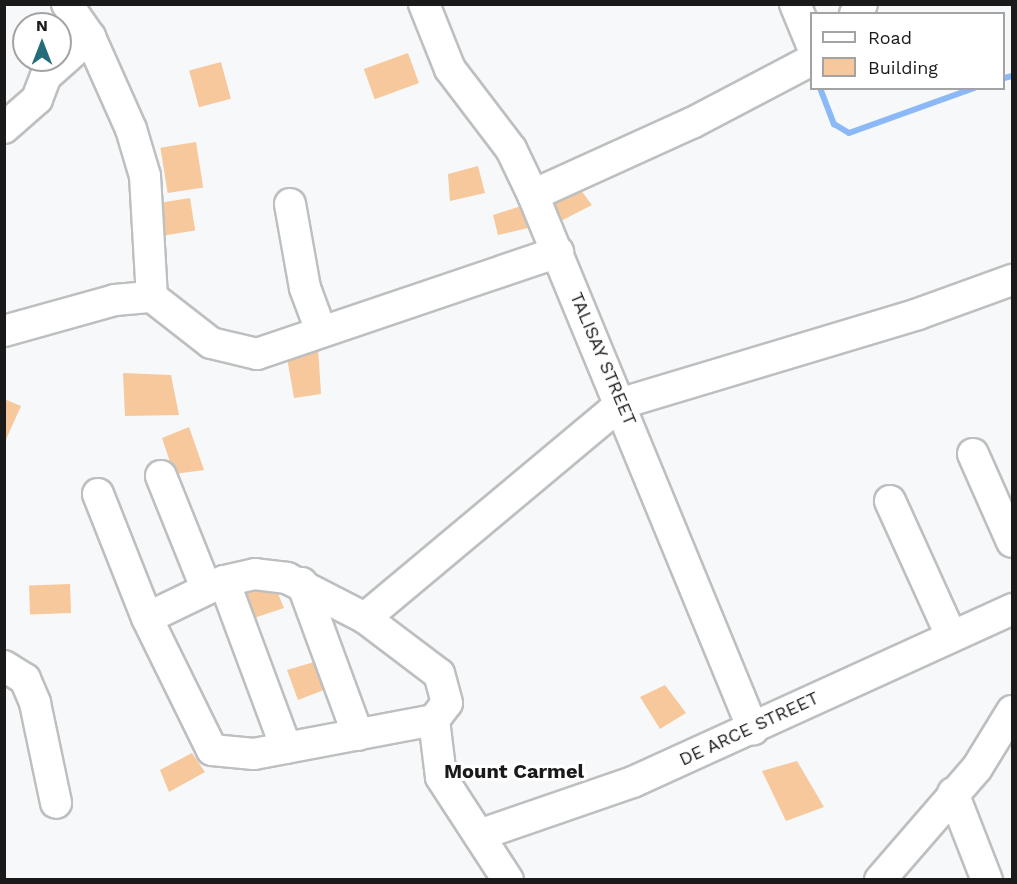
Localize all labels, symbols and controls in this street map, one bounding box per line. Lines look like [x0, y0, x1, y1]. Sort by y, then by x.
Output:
north arrow [12, 12, 72, 72]
legend [810, 12, 1005, 90]
text: N [36, 16, 48, 35]
text: Road [868, 27, 912, 48]
text: Building [868, 57, 938, 78]
street label: TALISAY STREET [565, 289, 641, 429]
street label: DE ARCE STREET [676, 687, 822, 771]
district label: Mount Carmel [444, 759, 584, 783]

